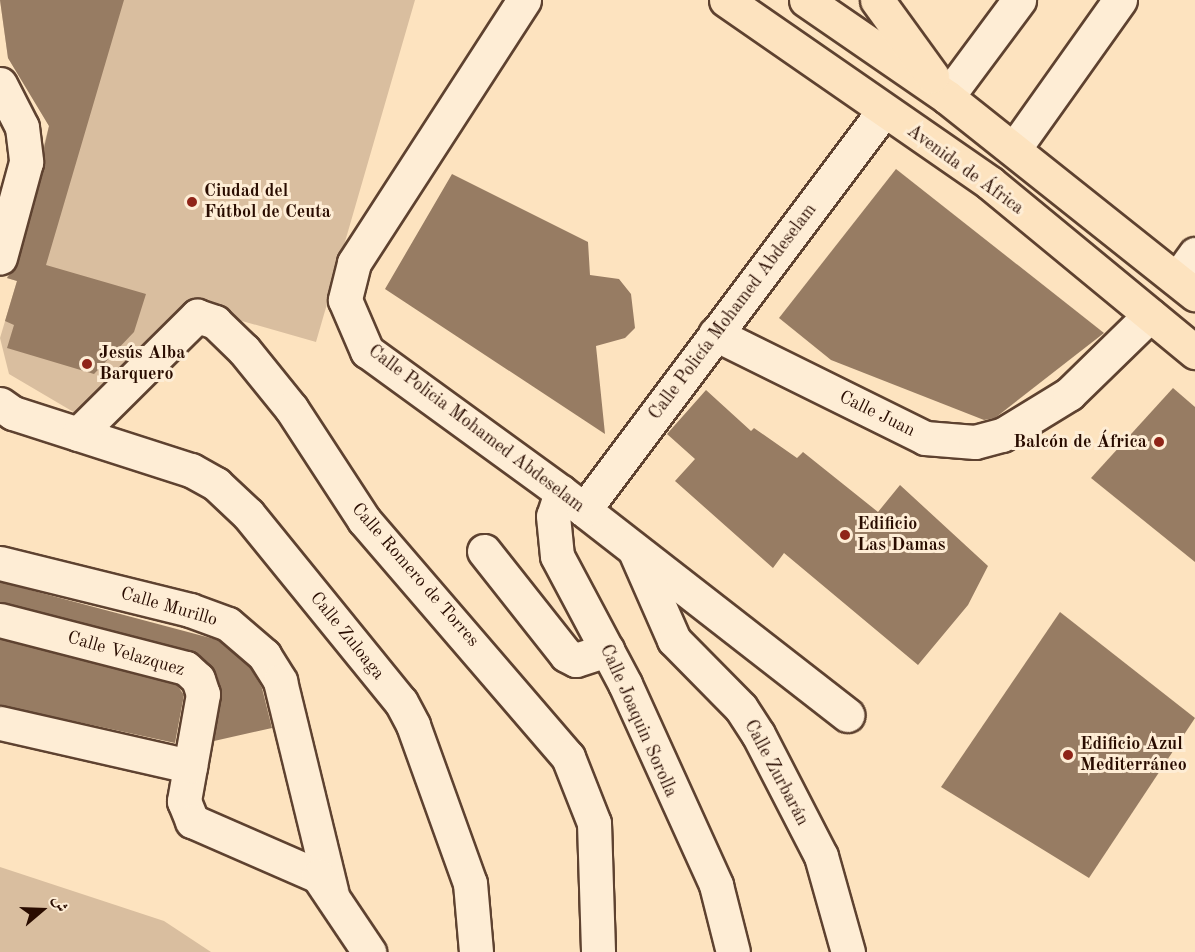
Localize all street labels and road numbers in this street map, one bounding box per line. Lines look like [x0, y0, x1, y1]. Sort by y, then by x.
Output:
street label: Avenida de África [902, 120, 1028, 220]
street label: Calle Policía Mohamed Abdeselam [645, 200, 821, 424]
street label: Calle Policia Mohamed Abdeselam [364, 341, 588, 517]
street label: Calle Juan [835, 386, 919, 442]
street label: Calle Romero de Torres [347, 499, 483, 651]
street label: Calle Murillo [118, 583, 220, 631]
street label: Calle Zuloaga [305, 588, 389, 684]
street label: Calle Velazquez [65, 627, 187, 681]
street label: Calle Joaquin Sorolla [595, 641, 681, 801]
street label: Calle Zurbarán [739, 716, 813, 830]

